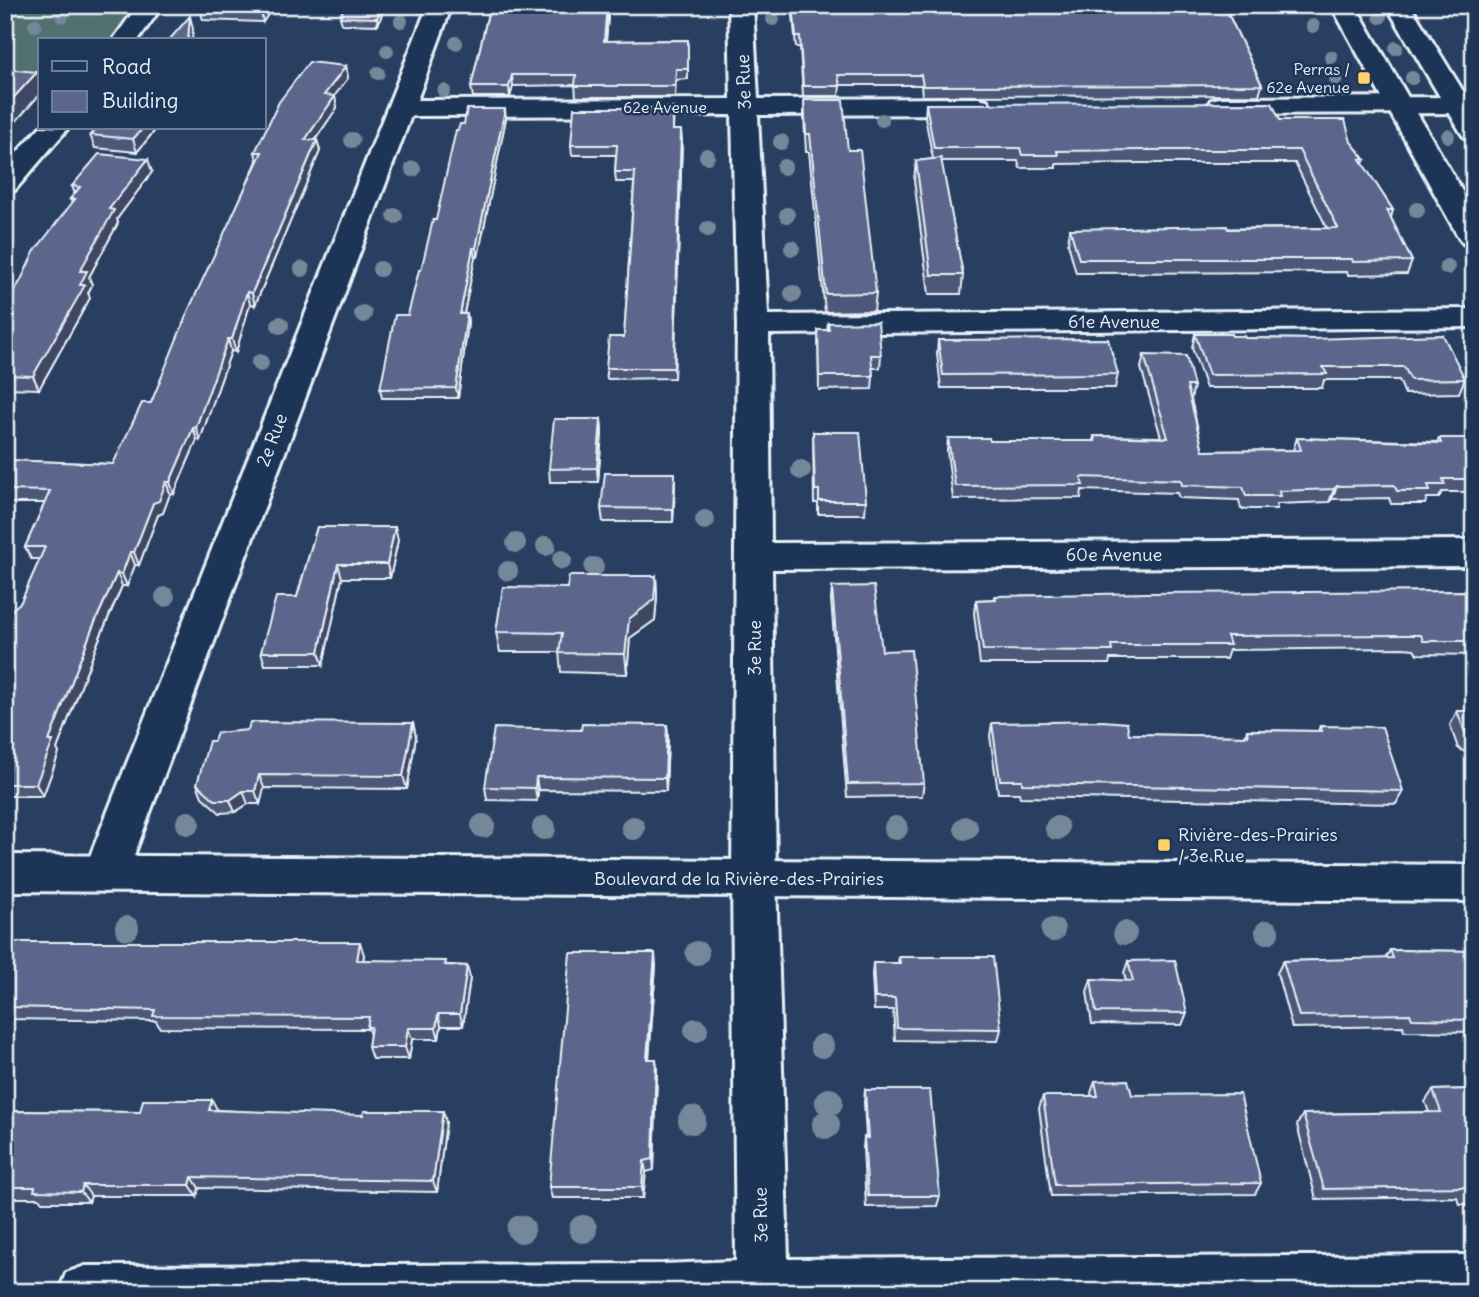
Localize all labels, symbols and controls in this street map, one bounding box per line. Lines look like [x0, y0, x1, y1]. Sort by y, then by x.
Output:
legend [38, 38, 266, 130]
text: Road [102, 53, 151, 80]
street label: 3e Rue [731, 54, 756, 110]
place label: Perras / 62e Avenue [1266, 59, 1350, 97]
marker: Perras / 62e Avenue [1356, 70, 1372, 86]
text: Building [102, 87, 178, 114]
street label: 62e Avenue [623, 97, 707, 117]
street label: 61e Avenue [1068, 310, 1160, 333]
street label: 2e Rue [251, 410, 292, 470]
street label: 60e Avenue [1066, 543, 1162, 566]
street label: 3e Rue [743, 620, 766, 676]
place label: Rivière-des-Prairies / 3e Rue [1178, 823, 1338, 867]
marker: Rivière-des-Prairies / 3e Rue [1156, 837, 1172, 853]
street label: Boulevard de la Rivière-des-Prairies [594, 867, 884, 890]
street label: 3e Rue [749, 1187, 772, 1243]

